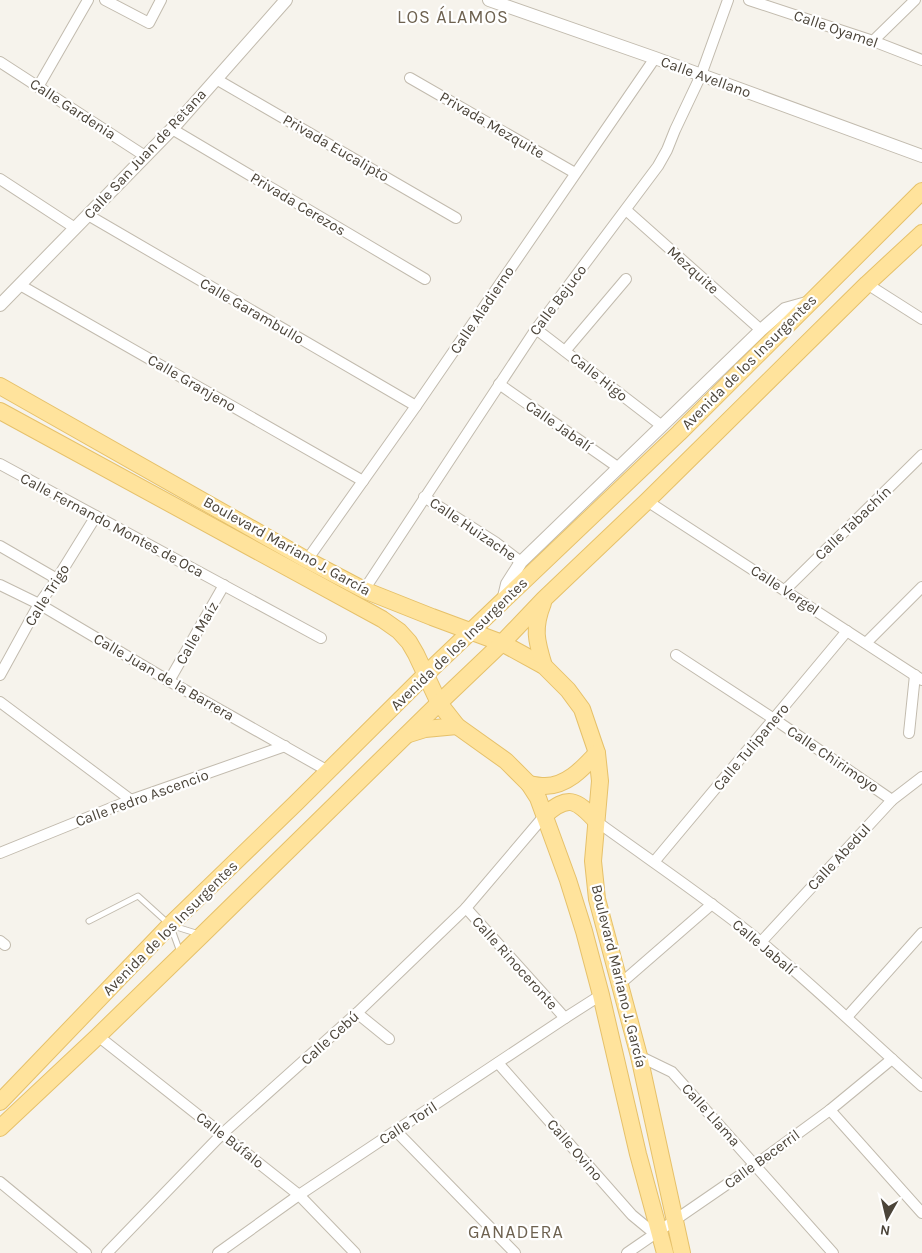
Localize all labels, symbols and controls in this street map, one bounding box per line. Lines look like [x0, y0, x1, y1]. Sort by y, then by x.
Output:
district label: LOS ÁLAMOS [397, 5, 509, 28]
street label: Calle Oyamel [791, 6, 881, 52]
street label: Calle Avellano [658, 52, 754, 102]
street label: Calle Gardenia [27, 75, 119, 143]
street label: Calle San Juan de Retana [80, 85, 210, 223]
street label: Privada Mezquite [436, 88, 548, 162]
street label: Privada Eucalipto [280, 110, 392, 186]
street label: Privada Cerezos [247, 168, 349, 240]
street label: Mezquite [663, 242, 723, 298]
street label: Calle Bejuco [526, 261, 590, 339]
street label: Calle Aladierno [446, 263, 518, 357]
street label: Calle Garambullo [197, 274, 307, 348]
street label: Avenida de los Insurgentes [678, 291, 820, 433]
street label: Calle Higo [567, 349, 631, 405]
street label: Calle Granjeno [145, 350, 239, 416]
street label: Calle Jabalí [522, 396, 596, 456]
street label: Calle Fernando Montes de Oca [17, 469, 207, 581]
street label: Calle Tabachín [811, 482, 895, 564]
street label: Boulevard Mariano J. García [200, 493, 374, 599]
street label: Calle Huizache [426, 493, 520, 565]
street label: Calle Trigo [21, 561, 73, 629]
street label: Calle Vergel [747, 561, 823, 619]
street label: Avenida de los Insurgentes [387, 574, 531, 714]
street label: Calle Maíz [172, 598, 222, 668]
street label: Calle Juan de la Barrera [91, 629, 237, 725]
street label: Calle Tulipanero [709, 700, 793, 794]
street label: Calle Chirimoyo [784, 722, 882, 796]
street label: Calle Pedro Ascencio [73, 765, 211, 831]
street label: Calle Abedul [804, 820, 874, 894]
street label: Avenida de los Insurgentes [99, 857, 241, 999]
street label: Boulevard Mariano J. García [588, 883, 650, 1069]
street label: Calle Rinoceronte [468, 913, 562, 1013]
street label: Calle Jabalí [729, 915, 800, 979]
street label: Calle Cebú [297, 1007, 363, 1069]
street label: Calle Llama [678, 1080, 744, 1150]
street label: Calle Toril [376, 1098, 440, 1148]
street label: Calle Búfalo [192, 1108, 268, 1172]
street label: Calle Ovino [543, 1115, 607, 1185]
street label: Calle Becerril [721, 1126, 803, 1192]
north arrow [862, 1193, 912, 1243]
district label: GANADERA [468, 1221, 564, 1243]
text: N [879, 1221, 891, 1239]

